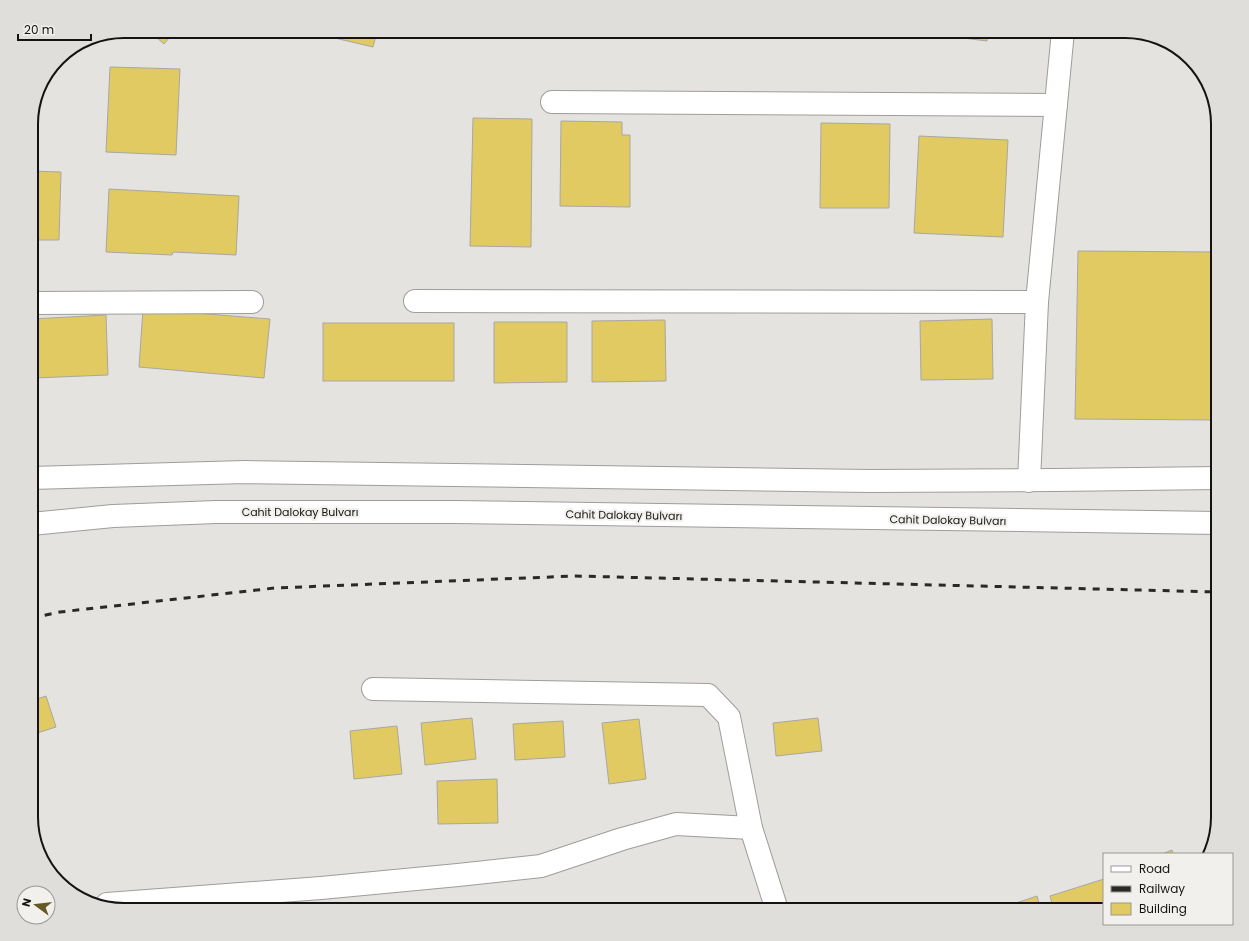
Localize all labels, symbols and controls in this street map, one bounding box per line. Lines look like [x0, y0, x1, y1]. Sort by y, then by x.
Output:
scale bar [18, 16, 91, 42]
text: 20 m [24, 21, 54, 38]
street label: Cahit Dalokay Bulvarı [242, 504, 358, 520]
street label: Cahit Dalokay Bulvarı [566, 506, 682, 524]
street label: Cahit Dalokay Bulvarı [890, 511, 1006, 529]
legend [1103, 853, 1233, 925]
text: Road [1139, 860, 1170, 877]
text: Railway [1139, 880, 1185, 897]
north arrow [16, 885, 56, 925]
text: N [18, 896, 35, 908]
text: Building [1139, 900, 1187, 917]

